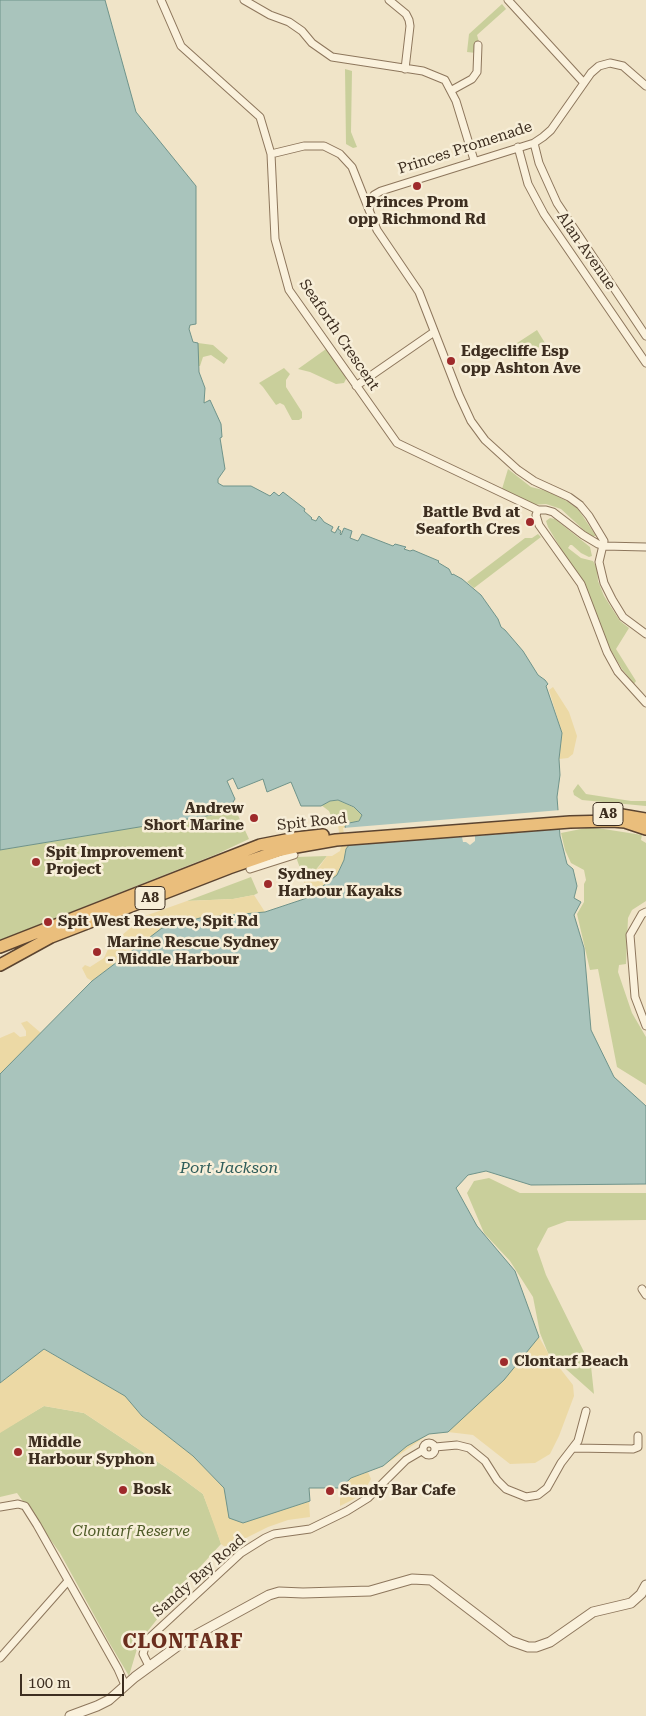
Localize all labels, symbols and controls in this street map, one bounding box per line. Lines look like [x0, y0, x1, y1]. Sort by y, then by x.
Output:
street label: Princes Promenade [396, 118, 534, 178]
marker: Princes Prom opp Richmond Rd [411, 180, 423, 192]
place label: Princes Prom opp Richmond Rd [348, 194, 486, 229]
street label: Alan Avenue [553, 209, 619, 293]
street label: Seaforth Crescent [295, 276, 383, 394]
place label: Edgecliffe Esp opp Ashton Ave [461, 343, 581, 378]
marker: Edgecliffe Esp opp Ashton Ave [445, 355, 457, 367]
place label: Battle Bvd at Seaforth Cres [416, 504, 520, 539]
marker: Battle Bvd at Seaforth Cres [524, 516, 536, 528]
place label: Andrew Short Marine [144, 800, 244, 835]
road number: A8 [593, 802, 623, 826]
street label: Spit Road [276, 809, 348, 835]
marker: Andrew Short Marine [248, 812, 260, 824]
place label: Spit Improvement Project [46, 844, 184, 879]
marker: Spit Improvement Project [30, 856, 42, 868]
place label: Sydney Harbour Kayaks [278, 866, 402, 901]
marker: Sydney Harbour Kayaks [262, 878, 274, 890]
road number: A8 [135, 886, 165, 910]
place label: Spit West Reserve, Spit Rd [58, 913, 258, 931]
marker: Spit West Reserve, Spit Rd [42, 916, 54, 928]
place label: Marine Rescue Sydney - Middle Harbour [107, 934, 279, 969]
marker: Marine Rescue Sydney - Middle Harbour [91, 946, 103, 958]
water label: Port Jackson [180, 1158, 278, 1178]
place label: Clontarf Beach [514, 1353, 628, 1371]
marker: Clontarf Beach [498, 1356, 510, 1368]
place label: Middle Harbour Syphon [28, 1434, 155, 1469]
marker: Middle Harbour Syphon [12, 1446, 24, 1458]
place label: Bosk [133, 1481, 172, 1499]
place label: Sandy Bar Cafe [340, 1482, 456, 1500]
marker: Bosk [117, 1484, 129, 1496]
marker: Sandy Bar Cafe [324, 1485, 336, 1497]
park label: Clontarf Reserve [72, 1523, 190, 1541]
street label: Sandy Bay Road [149, 1531, 249, 1621]
district label: CLONTARF [121, 1630, 245, 1654]
scale bar [22, 1664, 126, 1696]
text: 100 m [28, 1674, 71, 1692]

